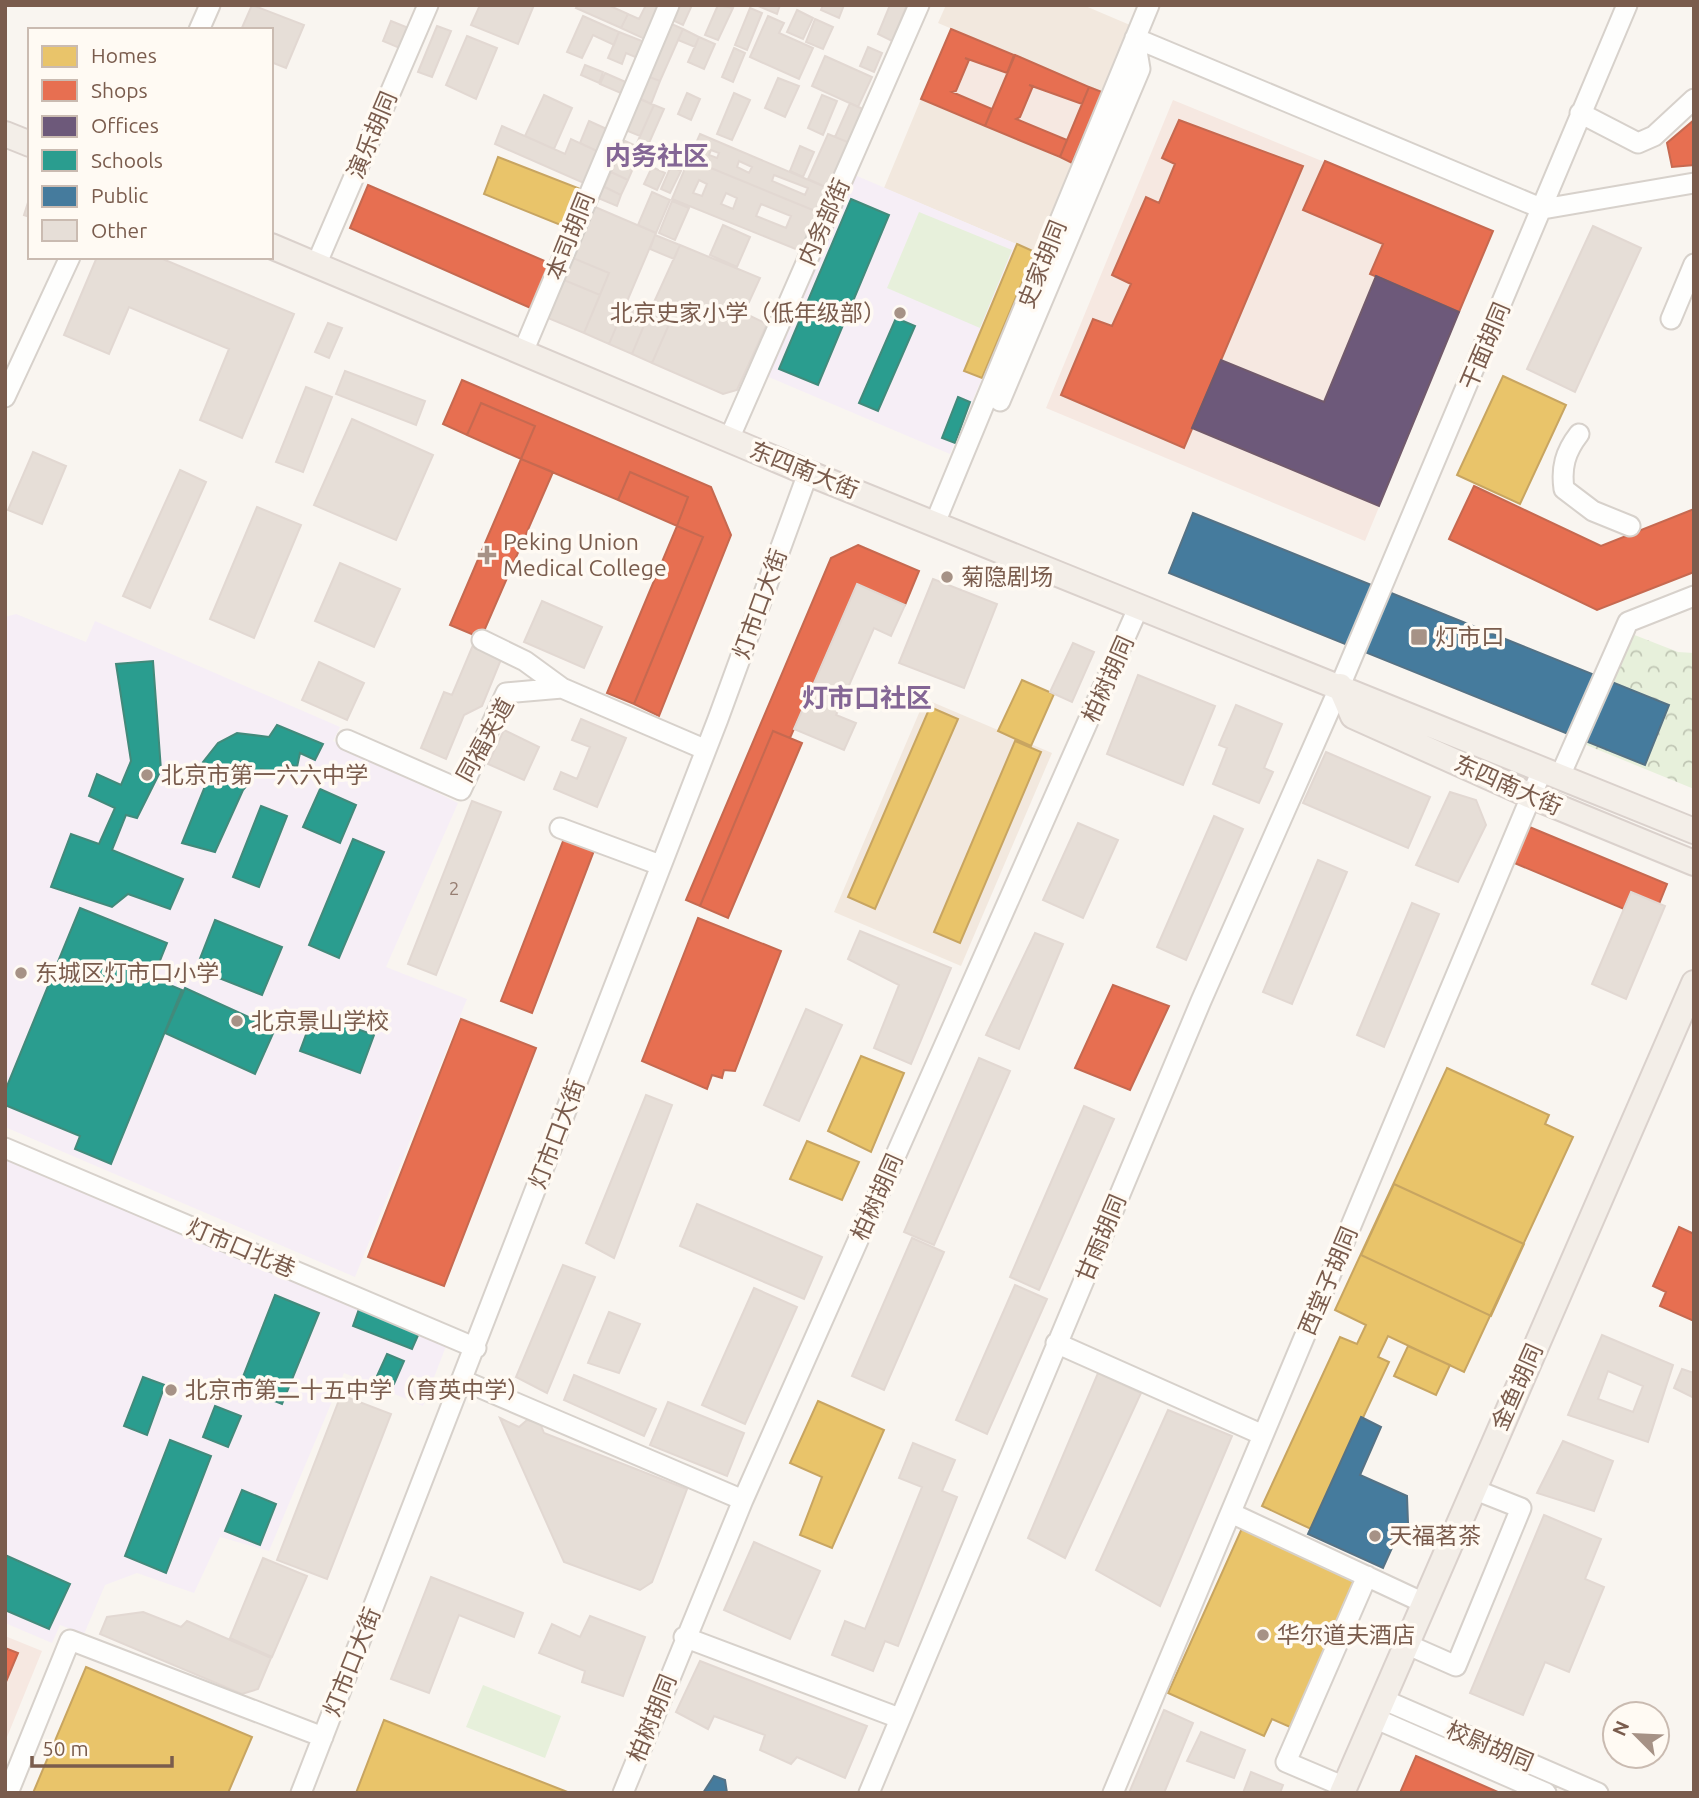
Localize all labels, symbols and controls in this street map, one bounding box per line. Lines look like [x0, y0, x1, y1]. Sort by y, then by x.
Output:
legend [28, 28, 273, 259]
text: Homes [91, 43, 157, 67]
text: Shops [91, 78, 148, 102]
street label: 演乐胡同 [342, 88, 401, 182]
text: Offices [91, 113, 159, 137]
district label: 内务社区 [605, 141, 709, 170]
text: Schools [91, 148, 163, 172]
street label: 内务部街 [793, 175, 854, 269]
text: Public [91, 183, 148, 207]
street label: 本司胡同 [541, 188, 598, 283]
street label: 史家胡同 [1013, 216, 1070, 311]
text: Other [91, 218, 147, 242]
street label: 干面胡同 [1455, 299, 1514, 393]
place label: 北京史家小学（低年级部） [610, 300, 886, 325]
marker: 北京史家小学（低年级部） [892, 305, 908, 321]
street label: 东四南大街 [746, 436, 862, 503]
place label: Peking Union Medical College [503, 529, 667, 580]
marker: Peking Union Medical College [477, 545, 497, 565]
street label: 灯市口大街 [728, 546, 791, 662]
place label: 菊隐剧场 [961, 564, 1053, 589]
marker: 菊隐剧场 [939, 569, 955, 585]
place label: 灯市口 [1435, 624, 1504, 649]
marker: 灯市口 [1409, 627, 1429, 647]
street label: 柏树胡同 [1077, 632, 1138, 726]
district label: 灯市口社区 [802, 683, 932, 712]
street label: 同福夹道 [451, 693, 518, 786]
street label: 东四南大街 [1451, 750, 1566, 819]
place label: 北京市第一六六中学 [161, 762, 368, 787]
marker: 北京市第一六六中学 [139, 767, 155, 783]
house number: 2 [449, 877, 459, 899]
place label: 东城区灯市口小学 [35, 960, 219, 985]
marker: 东城区灯市口小学 [13, 965, 29, 981]
place label: 北京景山学校 [251, 1008, 389, 1033]
marker: 北京景山学校 [229, 1013, 245, 1029]
street label: 灯市口大街 [524, 1076, 589, 1192]
street label: 柏树胡同 [846, 1150, 907, 1244]
street label: 甘雨胡同 [1071, 1191, 1130, 1285]
street label: 灯市口北巷 [183, 1214, 299, 1282]
street label: 西堂子胡同 [1294, 1223, 1362, 1339]
street label: 金鱼胡同 [1486, 1340, 1547, 1434]
place label: 北京市第二十五中学（育英中学） [185, 1377, 530, 1402]
marker: 北京市第二十五中学（育英中学） [163, 1382, 179, 1398]
place label: 天福茗茶 [1389, 1523, 1481, 1548]
marker: 天福茗茶 [1367, 1528, 1383, 1544]
street label: 灯市口大街 [318, 1604, 385, 1720]
place label: 华尔道夫酒店 [1277, 1622, 1415, 1647]
marker: 华尔道夫酒店 [1255, 1627, 1271, 1643]
street label: 柏树胡同 [623, 1670, 680, 1765]
north arrow [1601, 1700, 1671, 1770]
street label: 校尉胡同 [1443, 1716, 1537, 1775]
text: N [1608, 1717, 1633, 1739]
scale bar [32, 1724, 172, 1768]
text: 50 m [42, 1736, 89, 1760]

